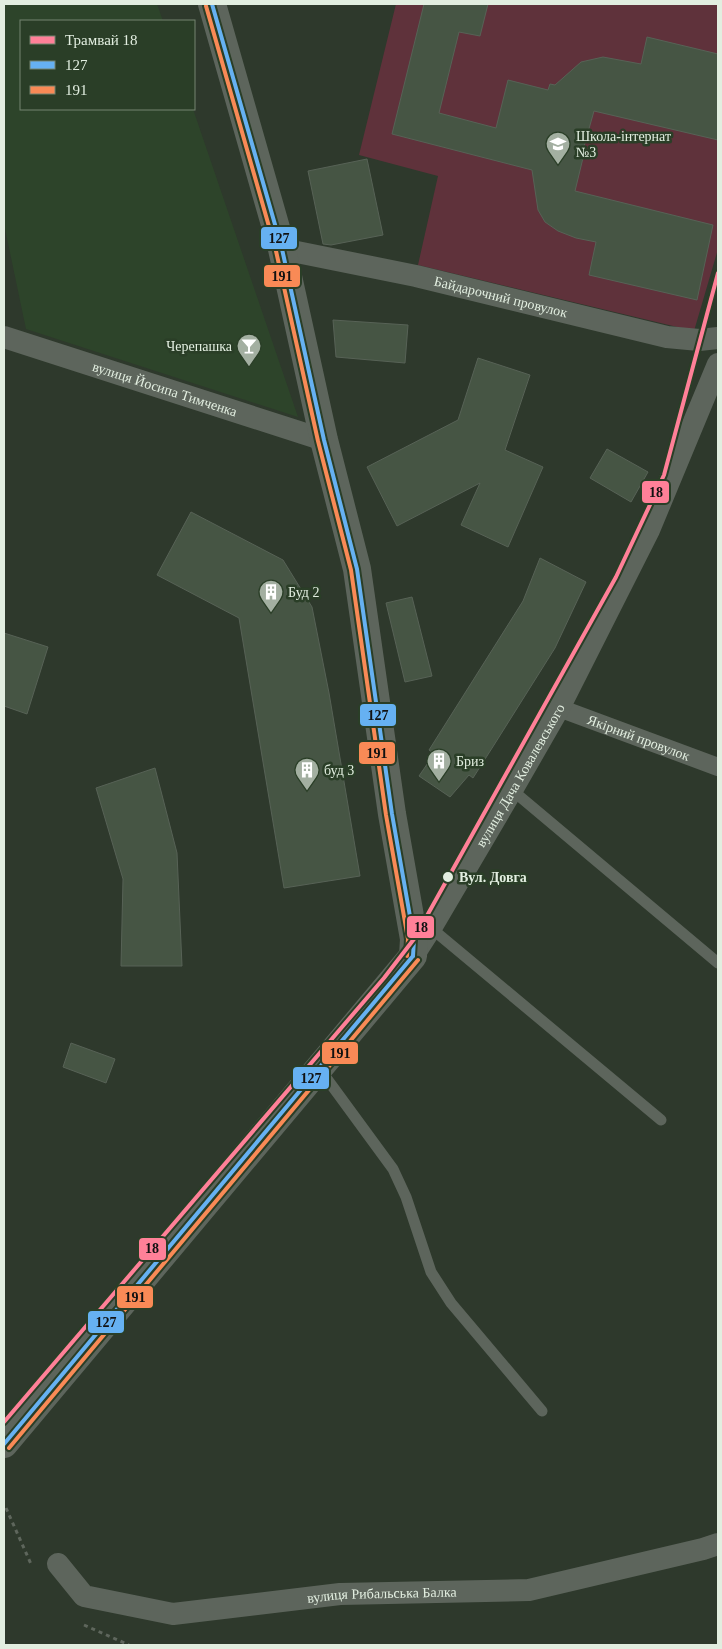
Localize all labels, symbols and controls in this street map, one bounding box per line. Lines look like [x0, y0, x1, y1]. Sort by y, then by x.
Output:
legend [20, 20, 195, 110]
text: Трамвай 18 [65, 32, 138, 48]
text: 127 [65, 57, 88, 73]
text: 191 [65, 82, 88, 98]
place label: Школа-інтернат №3 [576, 129, 671, 160]
school or university icon: Школа-інтернат №3 [545, 131, 571, 165]
line badge: 127 [260, 226, 298, 250]
text: 127 [269, 231, 290, 246]
line badge: 191 [263, 264, 301, 288]
text: 191 [272, 269, 293, 284]
street label: Байдарочний провулок [433, 274, 569, 321]
bar icon: Черепашка [236, 333, 262, 367]
place label: Черепашка [166, 339, 233, 354]
street label: вулиця Йосипа Тимченка [91, 359, 240, 420]
line badge: 18 [641, 480, 670, 504]
text: 18 [649, 485, 663, 500]
building icon: Буд 2 [258, 579, 284, 613]
place label: Буд 2 [288, 585, 319, 600]
street label: вулиця Дача Ковалевського [473, 702, 568, 850]
line badge: 127 [359, 703, 397, 727]
text: 127 [368, 708, 389, 723]
street label: Якірний провулок [585, 712, 692, 764]
line badge: 191 [358, 741, 396, 765]
text: 191 [367, 746, 388, 761]
building icon: Бриз [426, 748, 452, 782]
place label: Бриз [456, 754, 485, 769]
building icon: буд 3 [294, 757, 320, 791]
place label: буд 3 [324, 763, 354, 778]
marker: Вул. Довга [441, 870, 455, 884]
place label: Вул. Довга [459, 870, 527, 885]
line badge: 18 [406, 915, 435, 939]
text: 18 [414, 920, 428, 935]
line badge: 191 [321, 1041, 359, 1065]
text: 191 [330, 1046, 351, 1061]
line badge: 127 [292, 1066, 330, 1090]
text: 127 [301, 1071, 322, 1086]
line badge: 18 [138, 1237, 167, 1261]
text: 18 [145, 1241, 159, 1256]
line badge: 191 [116, 1285, 154, 1309]
text: 191 [125, 1290, 146, 1305]
line badge: 127 [87, 1310, 125, 1334]
text: 127 [96, 1315, 117, 1330]
street label: вулиця Рибальська Балка [306, 1585, 458, 1606]

